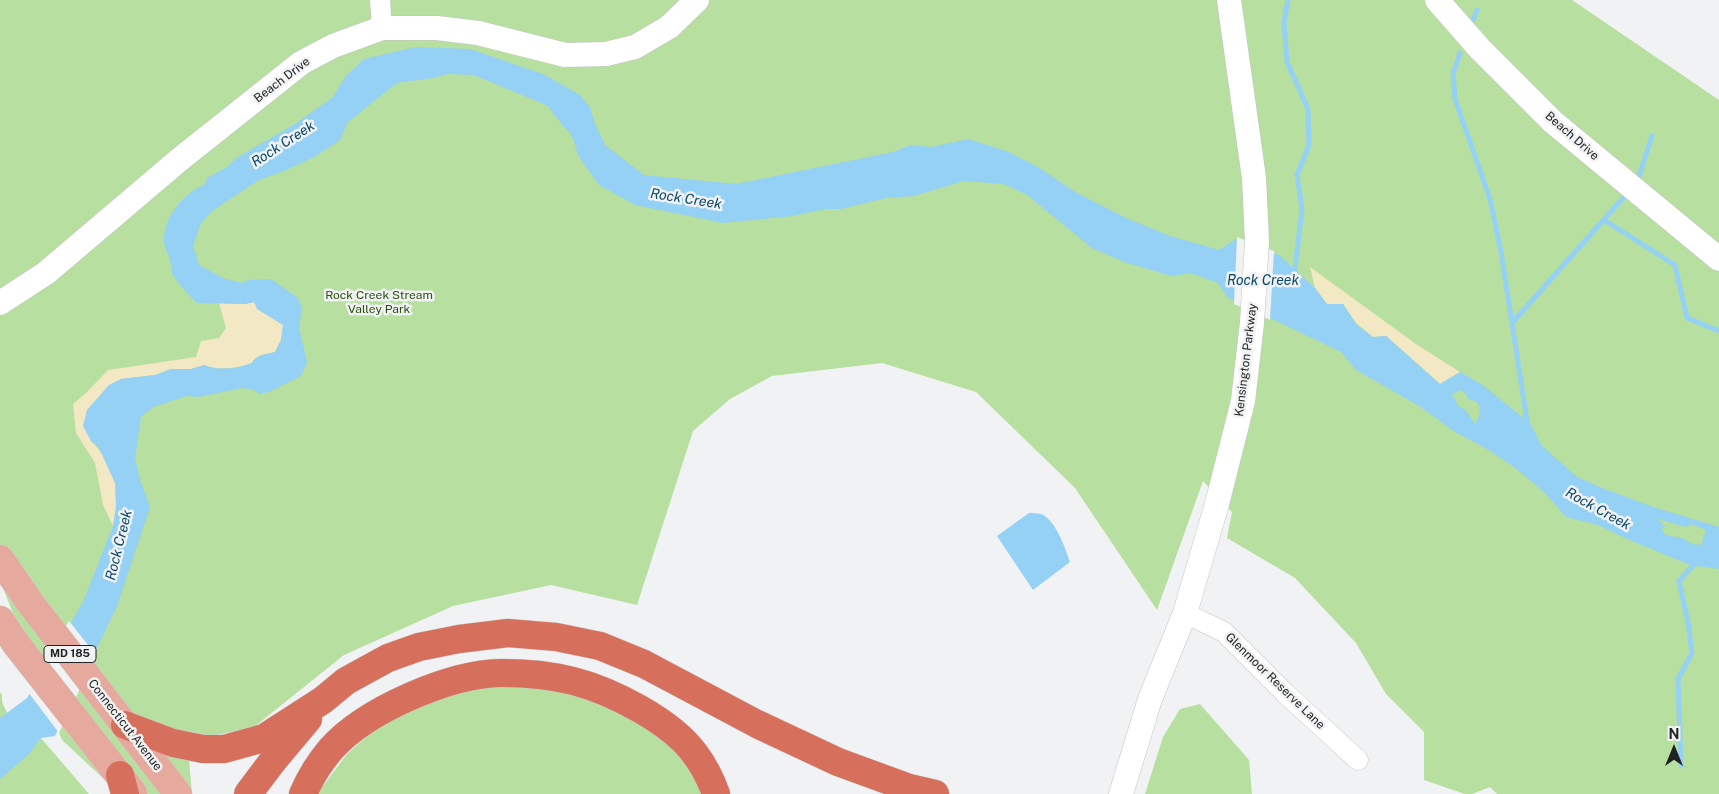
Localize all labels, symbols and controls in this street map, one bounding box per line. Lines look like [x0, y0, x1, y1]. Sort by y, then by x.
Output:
street label: Beach Drive [251, 54, 313, 106]
street label: Beach Drive [1542, 109, 1602, 163]
water label: Rock Creek [248, 117, 318, 171]
water label: Rock Creek [649, 185, 723, 213]
water label: Rock Creek [1227, 273, 1299, 289]
park label: Rock Creek Stream Valley Park [325, 288, 433, 316]
street label: Kensington Parkway [1232, 303, 1260, 417]
water label: Rock Creek [1562, 484, 1634, 534]
water label: Rock Creek [102, 508, 136, 582]
street label: Glenmoor Reserve Lane [1222, 630, 1328, 732]
road number: MD 185 [44, 646, 96, 662]
street label: Connecticut Avenue [85, 677, 165, 773]
north arrow [1649, 724, 1699, 774]
text: N [1669, 726, 1679, 742]

